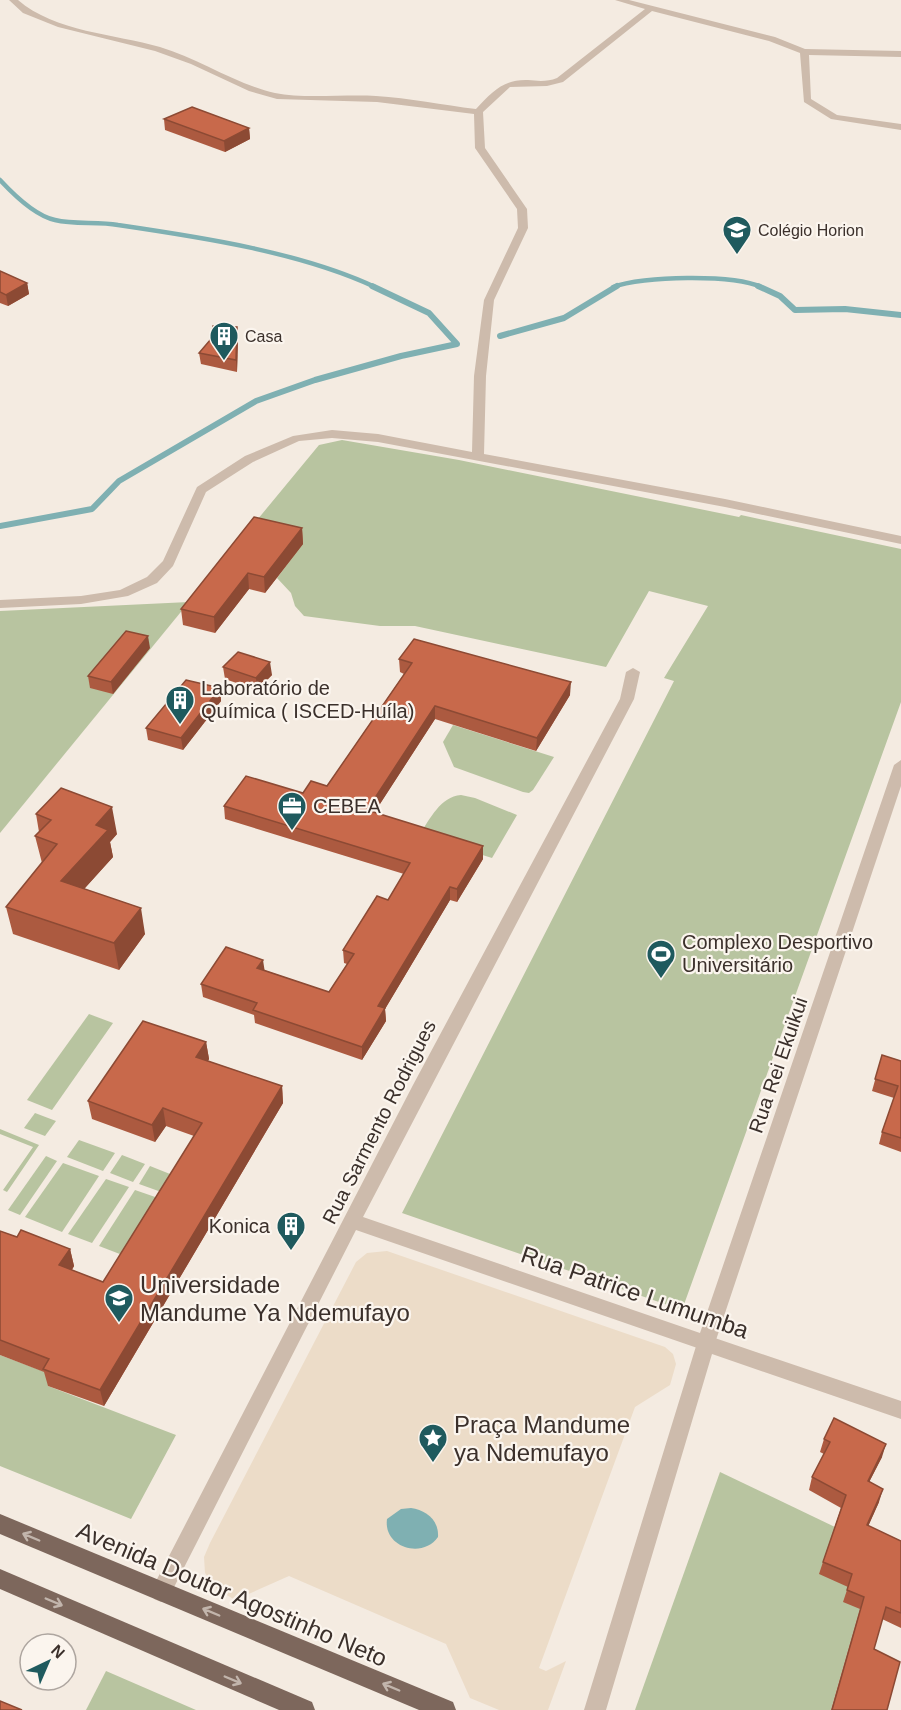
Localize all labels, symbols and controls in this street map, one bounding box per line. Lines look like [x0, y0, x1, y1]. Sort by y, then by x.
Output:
school or university icon: Colégio Horion [721, 214, 753, 256]
place label: Colégio Horion [758, 222, 864, 239]
building icon: Casa [208, 320, 240, 362]
place label: Casa [245, 328, 282, 345]
place label: Laboratório de Química ( ISCED-Huíla) [201, 677, 414, 722]
building icon: Laboratório de Química ( ISCED-Huíla) [164, 684, 196, 726]
office icon: CEBEA [276, 790, 308, 832]
place label: CEBEA [313, 795, 381, 817]
place label: Complexo Desportivo Universitário [682, 931, 873, 976]
sports icon: Complexo Desportivo Universitário [645, 938, 677, 980]
street label: Rua Rei Ekuikui [744, 994, 812, 1136]
street label: Rua Sarmento Rodrigues [318, 1016, 440, 1228]
building icon: Konica [275, 1210, 307, 1252]
place label: Konica [209, 1215, 271, 1237]
street label: Rua Patrice Lumumba [518, 1240, 753, 1344]
place label: Universidade Mandume Ya Ndemufayo [140, 1271, 410, 1326]
school or university icon: Universidade Mandume Ya Ndemufayo [103, 1282, 135, 1324]
place label: Praça Mandume ya Ndemufayo [454, 1411, 630, 1466]
place icon: Praça Mandume ya Ndemufayo [417, 1422, 449, 1464]
street label: Avenida Doutor Agostinho Neto [73, 1516, 391, 1672]
one-way arrow [22, 1531, 41, 1542]
one-way arrow [44, 1597, 62, 1608]
one-way arrow [202, 1606, 221, 1617]
north arrow [18, 1632, 78, 1692]
text: N [48, 1641, 68, 1662]
one-way arrow [224, 1675, 242, 1686]
one-way arrow [382, 1681, 401, 1692]

